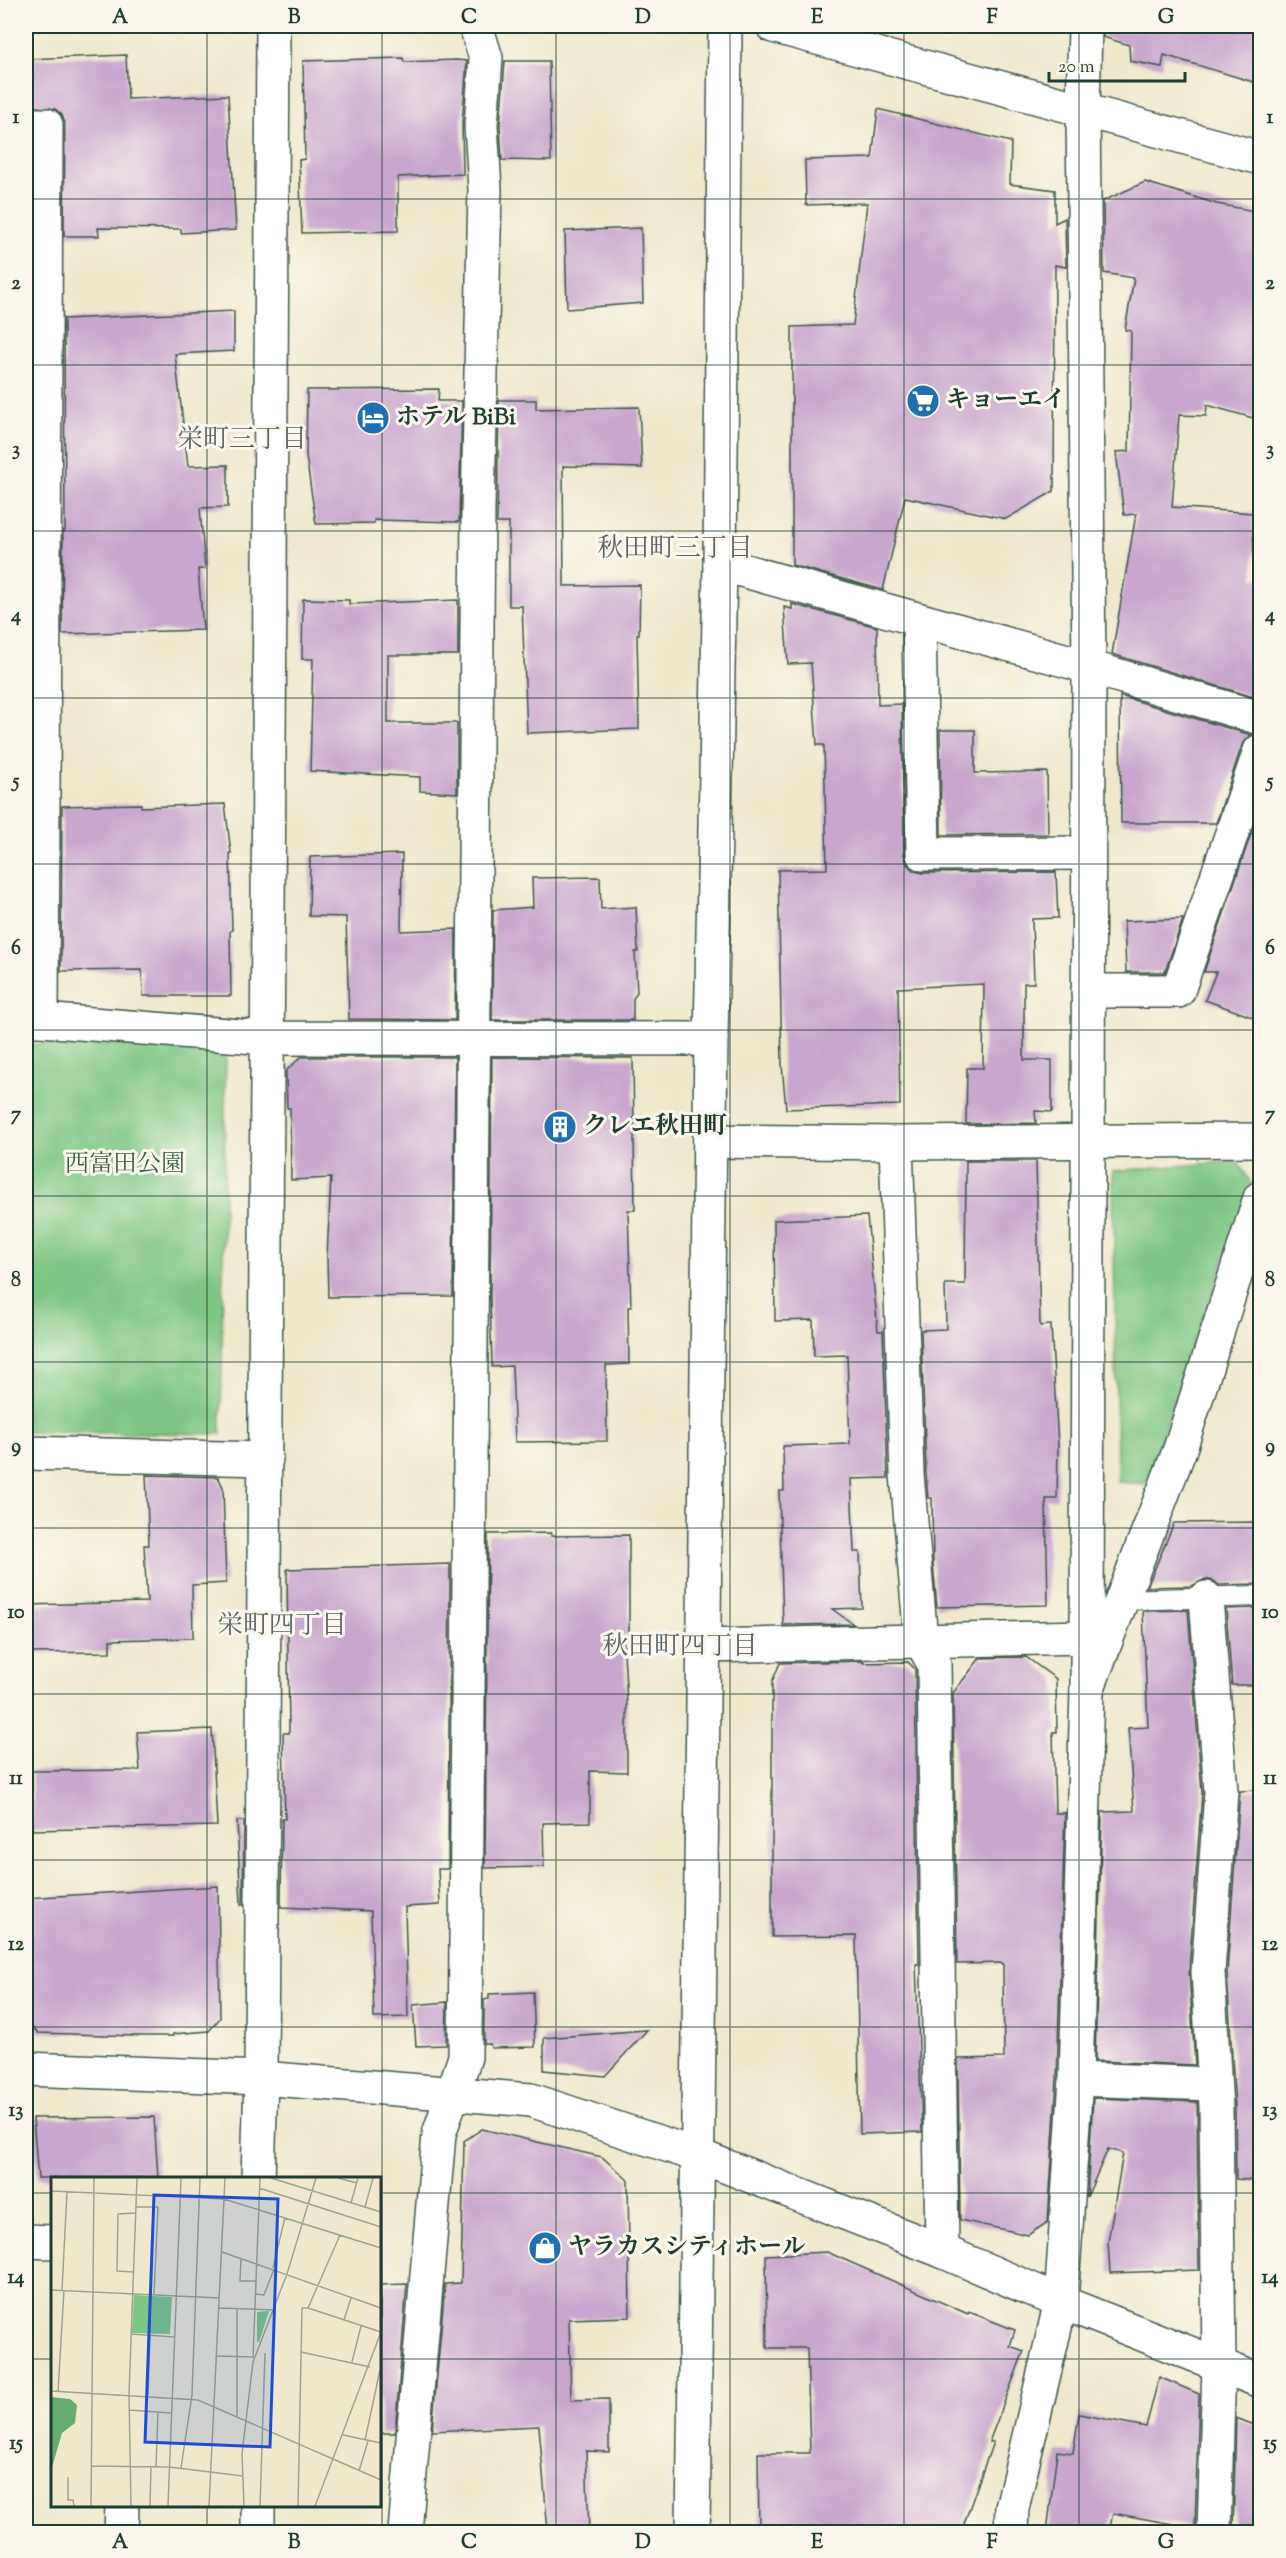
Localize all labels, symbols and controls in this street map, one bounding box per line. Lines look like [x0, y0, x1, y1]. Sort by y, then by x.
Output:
text: A [112, 4, 129, 33]
text: B [288, 4, 301, 33]
text: C [461, 4, 477, 33]
text: D [635, 4, 651, 33]
text: E [811, 4, 824, 33]
text: F [986, 4, 998, 33]
text: G [1158, 4, 1175, 33]
scale bar [1049, 45, 1186, 83]
text: 20 m [1058, 55, 1095, 81]
text: 1 [13, 104, 20, 133]
text: 1 [1267, 104, 1274, 133]
text: 2 [11, 270, 21, 299]
text: 2 [1265, 270, 1275, 299]
supermarket icon: キョーエイ [905, 383, 941, 419]
place label: キョーエイ [946, 384, 1066, 418]
hotel icon: ホテル BiBi [355, 400, 391, 436]
place label: ホテル BiBi [396, 401, 516, 435]
district label: 栄町三丁目 [177, 422, 307, 459]
text: 3 [12, 436, 20, 465]
text: 3 [1266, 436, 1274, 465]
district label: 秋田町三丁目 [597, 531, 753, 568]
text: 4 [10, 602, 21, 631]
text: 4 [1264, 602, 1275, 631]
text: 5 [11, 768, 20, 797]
text: 5 [1265, 768, 1274, 797]
text: 6 [11, 935, 21, 964]
text: 6 [1265, 935, 1275, 964]
text: 7 [11, 1101, 22, 1130]
text: 7 [1265, 1101, 1276, 1130]
building icon: クレエ秋田町 [542, 1109, 578, 1145]
place label: クレエ秋田町 [583, 1110, 727, 1144]
park label: 西富田公園 [65, 1148, 185, 1182]
text: 8 [11, 1267, 21, 1296]
text: 8 [1265, 1267, 1275, 1296]
text: 9 [11, 1433, 21, 1462]
text: 9 [1265, 1433, 1275, 1462]
text: 10 [7, 1599, 25, 1628]
text: 10 [1261, 1599, 1279, 1628]
district label: 栄町四丁目 [217, 1608, 347, 1645]
district label: 秋田町四丁目 [602, 1629, 758, 1666]
text: 11 [9, 1765, 23, 1794]
text: 11 [1263, 1765, 1277, 1794]
text: 12 [8, 1931, 25, 1960]
text: 12 [1262, 1931, 1279, 1960]
text: 13 [9, 2097, 23, 2126]
text: 13 [1263, 2097, 1277, 2126]
inset map [51, 2177, 381, 2507]
shop icon: ヤラカスシティホール [527, 2230, 563, 2266]
place label: ヤラカスシティホール [568, 2231, 806, 2265]
text: 14 [8, 2264, 24, 2293]
text: 14 [1262, 2264, 1278, 2293]
text: 15 [9, 2430, 23, 2459]
text: 15 [1263, 2430, 1277, 2459]
text: A [112, 2529, 129, 2558]
text: B [288, 2529, 301, 2558]
text: C [461, 2529, 477, 2558]
text: D [635, 2529, 651, 2558]
text: E [811, 2529, 824, 2558]
text: F [986, 2529, 998, 2558]
text: G [1158, 2529, 1175, 2558]

